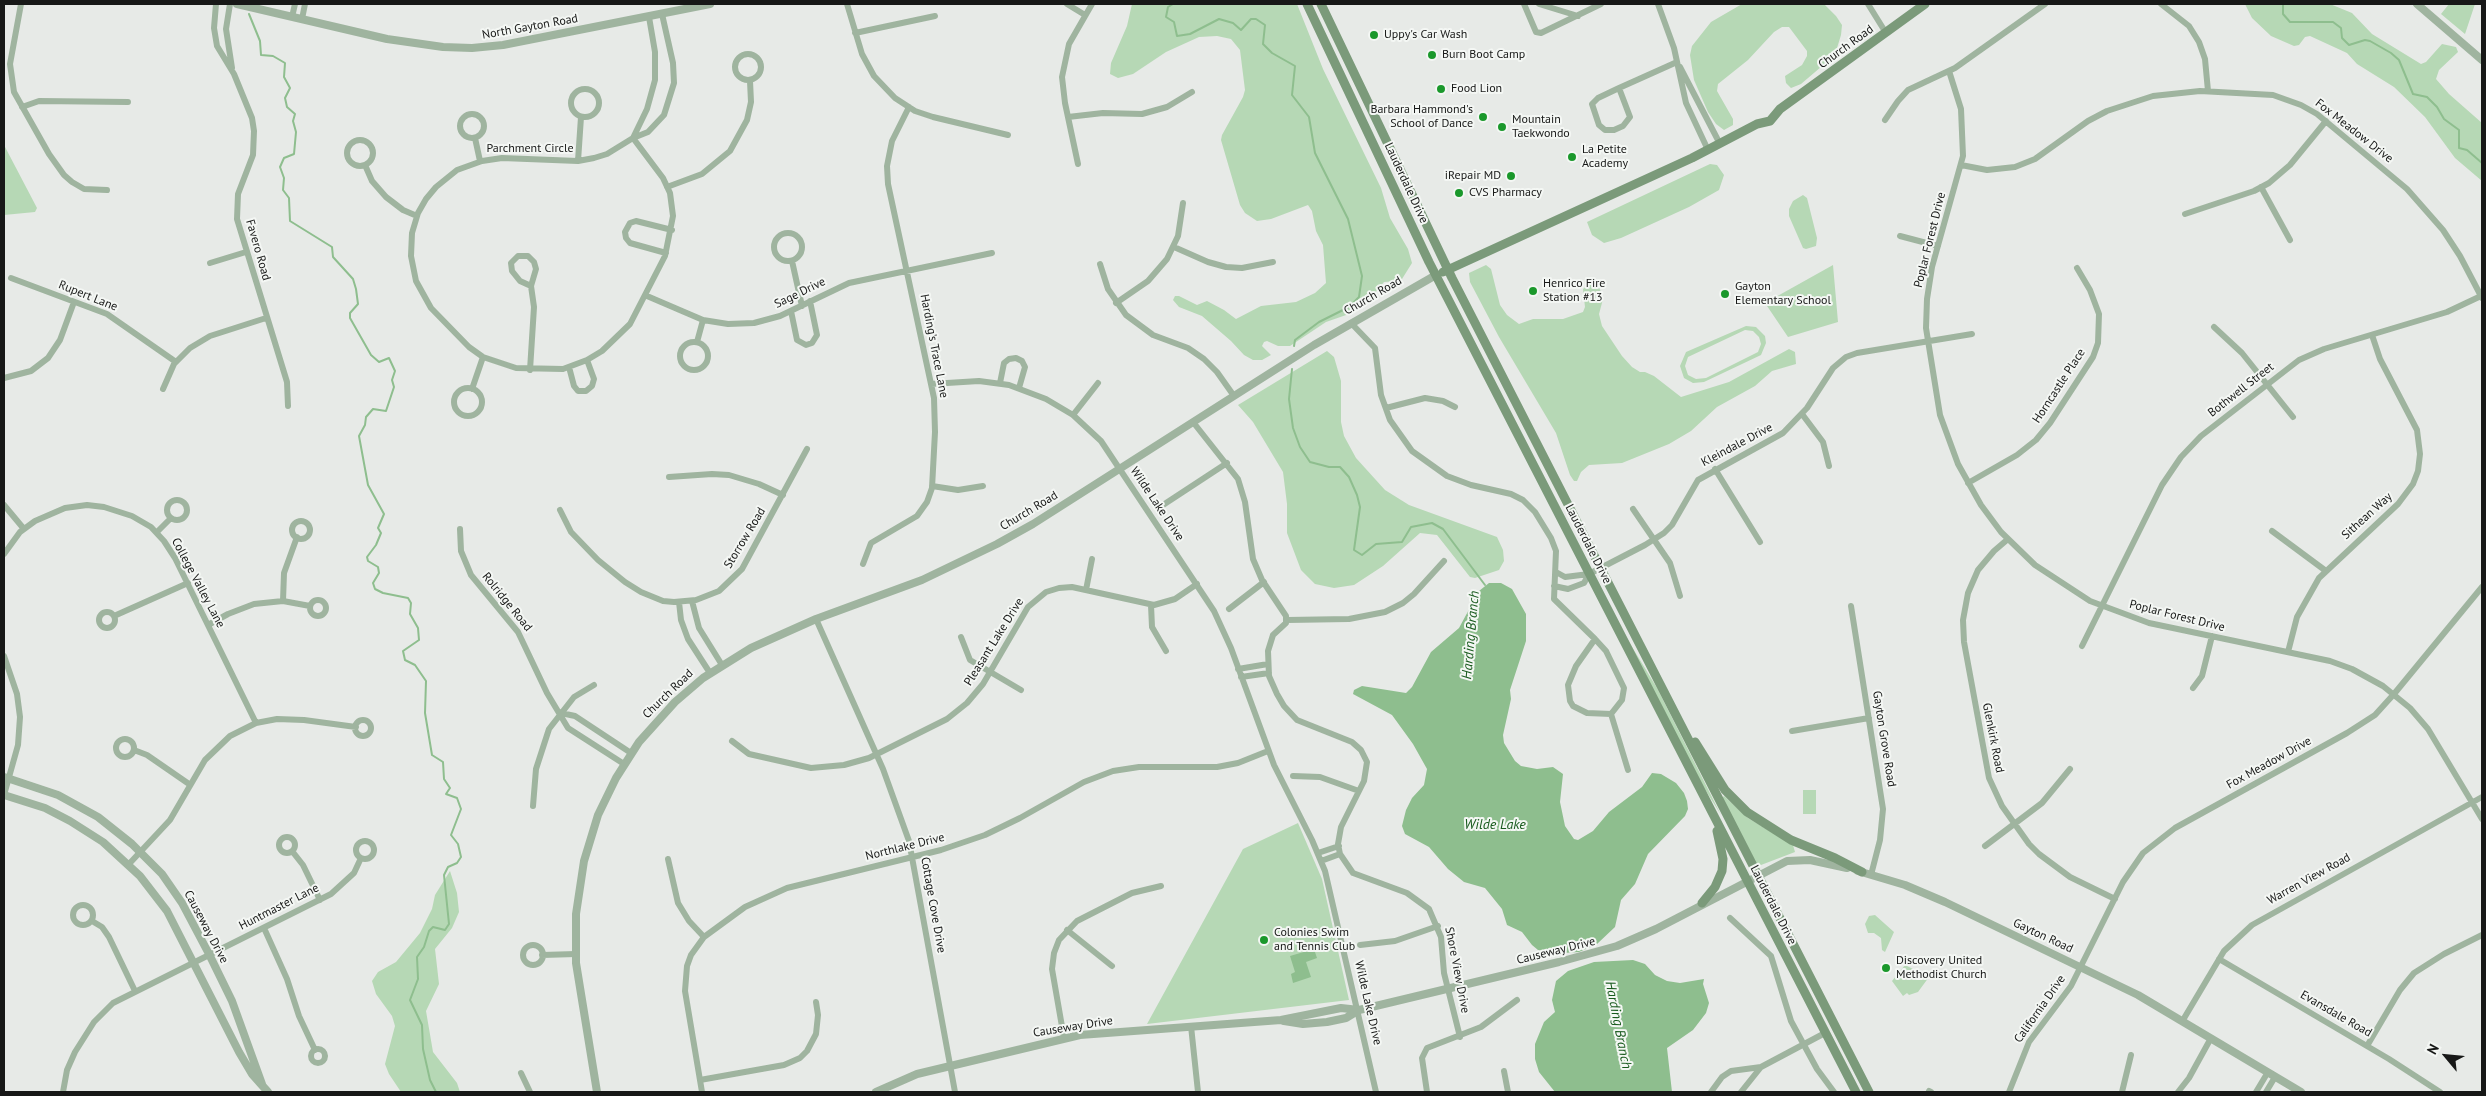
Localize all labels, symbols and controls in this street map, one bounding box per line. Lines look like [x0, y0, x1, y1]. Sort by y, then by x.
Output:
street label: North Gayton Road [481, 11, 579, 43]
street label: Church Road [1816, 22, 1876, 72]
place label: Uppy's Car Wash [1384, 28, 1467, 42]
marker: Uppy's Car Wash [1368, 29, 1380, 41]
place label: Burn Boot Camp [1442, 48, 1525, 62]
marker: Burn Boot Camp [1426, 49, 1438, 61]
place label: Food Lion [1451, 82, 1502, 96]
marker: Food Lion [1435, 83, 1447, 95]
street label: Fox Meadow Drive [2312, 96, 2396, 166]
place label: Barbara Hammond's School of Dance [1370, 103, 1473, 131]
marker: Barbara Hammond's School of Dance [1477, 111, 1489, 123]
place label: Mountain Taekwondo [1512, 113, 1570, 141]
marker: Mountain Taekwondo [1496, 121, 1508, 133]
street label: Lauderdale Drive [1381, 140, 1431, 226]
street label: Parchment Circle [486, 142, 574, 156]
place label: La Petite Academy [1582, 143, 1628, 171]
marker: La Petite Academy [1566, 151, 1578, 163]
place label: iRepair MD [1445, 169, 1501, 183]
marker: iRepair MD [1505, 170, 1517, 182]
place label: CVS Pharmacy [1469, 186, 1542, 200]
marker: CVS Pharmacy [1453, 187, 1465, 199]
street label: Poplar Forest Drive [1911, 191, 1949, 289]
street label: Favero Road [242, 218, 274, 282]
street label: Sage Drive [772, 274, 828, 312]
street label: Church Road [1341, 274, 1405, 318]
place label: Henrico Fire Station #13 [1543, 277, 1605, 305]
street label: Rupert Lane [56, 278, 120, 314]
place label: Gayton Elementary School [1735, 280, 1831, 308]
marker: Henrico Fire Station #13 [1527, 285, 1539, 297]
marker: Gayton Elementary School [1719, 288, 1731, 300]
street label: Harding's Trace Lane [917, 293, 951, 399]
street label: Horncastle Place [2030, 346, 2088, 426]
street label: Bothwell Street [2205, 360, 2277, 420]
street label: Kleindale Drive [1699, 420, 1775, 470]
street label: Wilde Lake Drive [1127, 464, 1187, 544]
street label: Church Road [998, 488, 1060, 534]
street label: Sithean Way [2339, 490, 2395, 542]
street label: Lauderdale Drive [1562, 502, 1614, 586]
street label: Storrow Road [721, 505, 769, 571]
street label: College Valley Lane [168, 535, 228, 631]
street label: Rolridge Road [479, 570, 535, 634]
water label: Harding Branch [1459, 590, 1483, 680]
street label: Pleasant Lake Drive [961, 595, 1027, 689]
street label: Poplar Forest Drive [2128, 597, 2226, 635]
street label: Church Road [640, 666, 696, 722]
street label: Gayton Grove Road [1869, 690, 1899, 788]
street label: Glenkirk Road [1979, 702, 2007, 774]
street label: Fox Meadow Drive [2224, 734, 2314, 792]
water label: Wilde Lake [1464, 817, 1526, 833]
street label: Northlake Drive [864, 830, 946, 864]
street label: Warren View Road [2265, 850, 2353, 908]
street label: Cottage Cove Drive [917, 856, 949, 954]
street label: Lauderdale Drive [1747, 863, 1799, 947]
street label: Huntmaster Lane [237, 881, 321, 933]
street label: Causeway Drive [181, 888, 231, 966]
street label: Gayton Road [2011, 916, 2075, 956]
place label: Colonies Swim and Tennis Club [1274, 926, 1355, 954]
street label: Shore View Drive [1442, 926, 1472, 1014]
marker: Colonies Swim and Tennis Club [1258, 934, 1270, 946]
street label: Causeway Drive [1515, 934, 1597, 968]
place label: Discovery United Methodist Church [1896, 954, 1987, 982]
street label: Wilde Lake Drive [1351, 959, 1385, 1047]
marker: Discovery United Methodist Church [1880, 962, 1892, 974]
street label: California Drive [2011, 972, 2069, 1046]
water label: Harding Branch [1601, 980, 1635, 1070]
street label: Evansdale Road [2298, 988, 2374, 1040]
street label: Causeway Drive [1032, 1014, 1114, 1040]
north arrow [2421, 1031, 2471, 1081]
text: N [2423, 1041, 2443, 1057]

